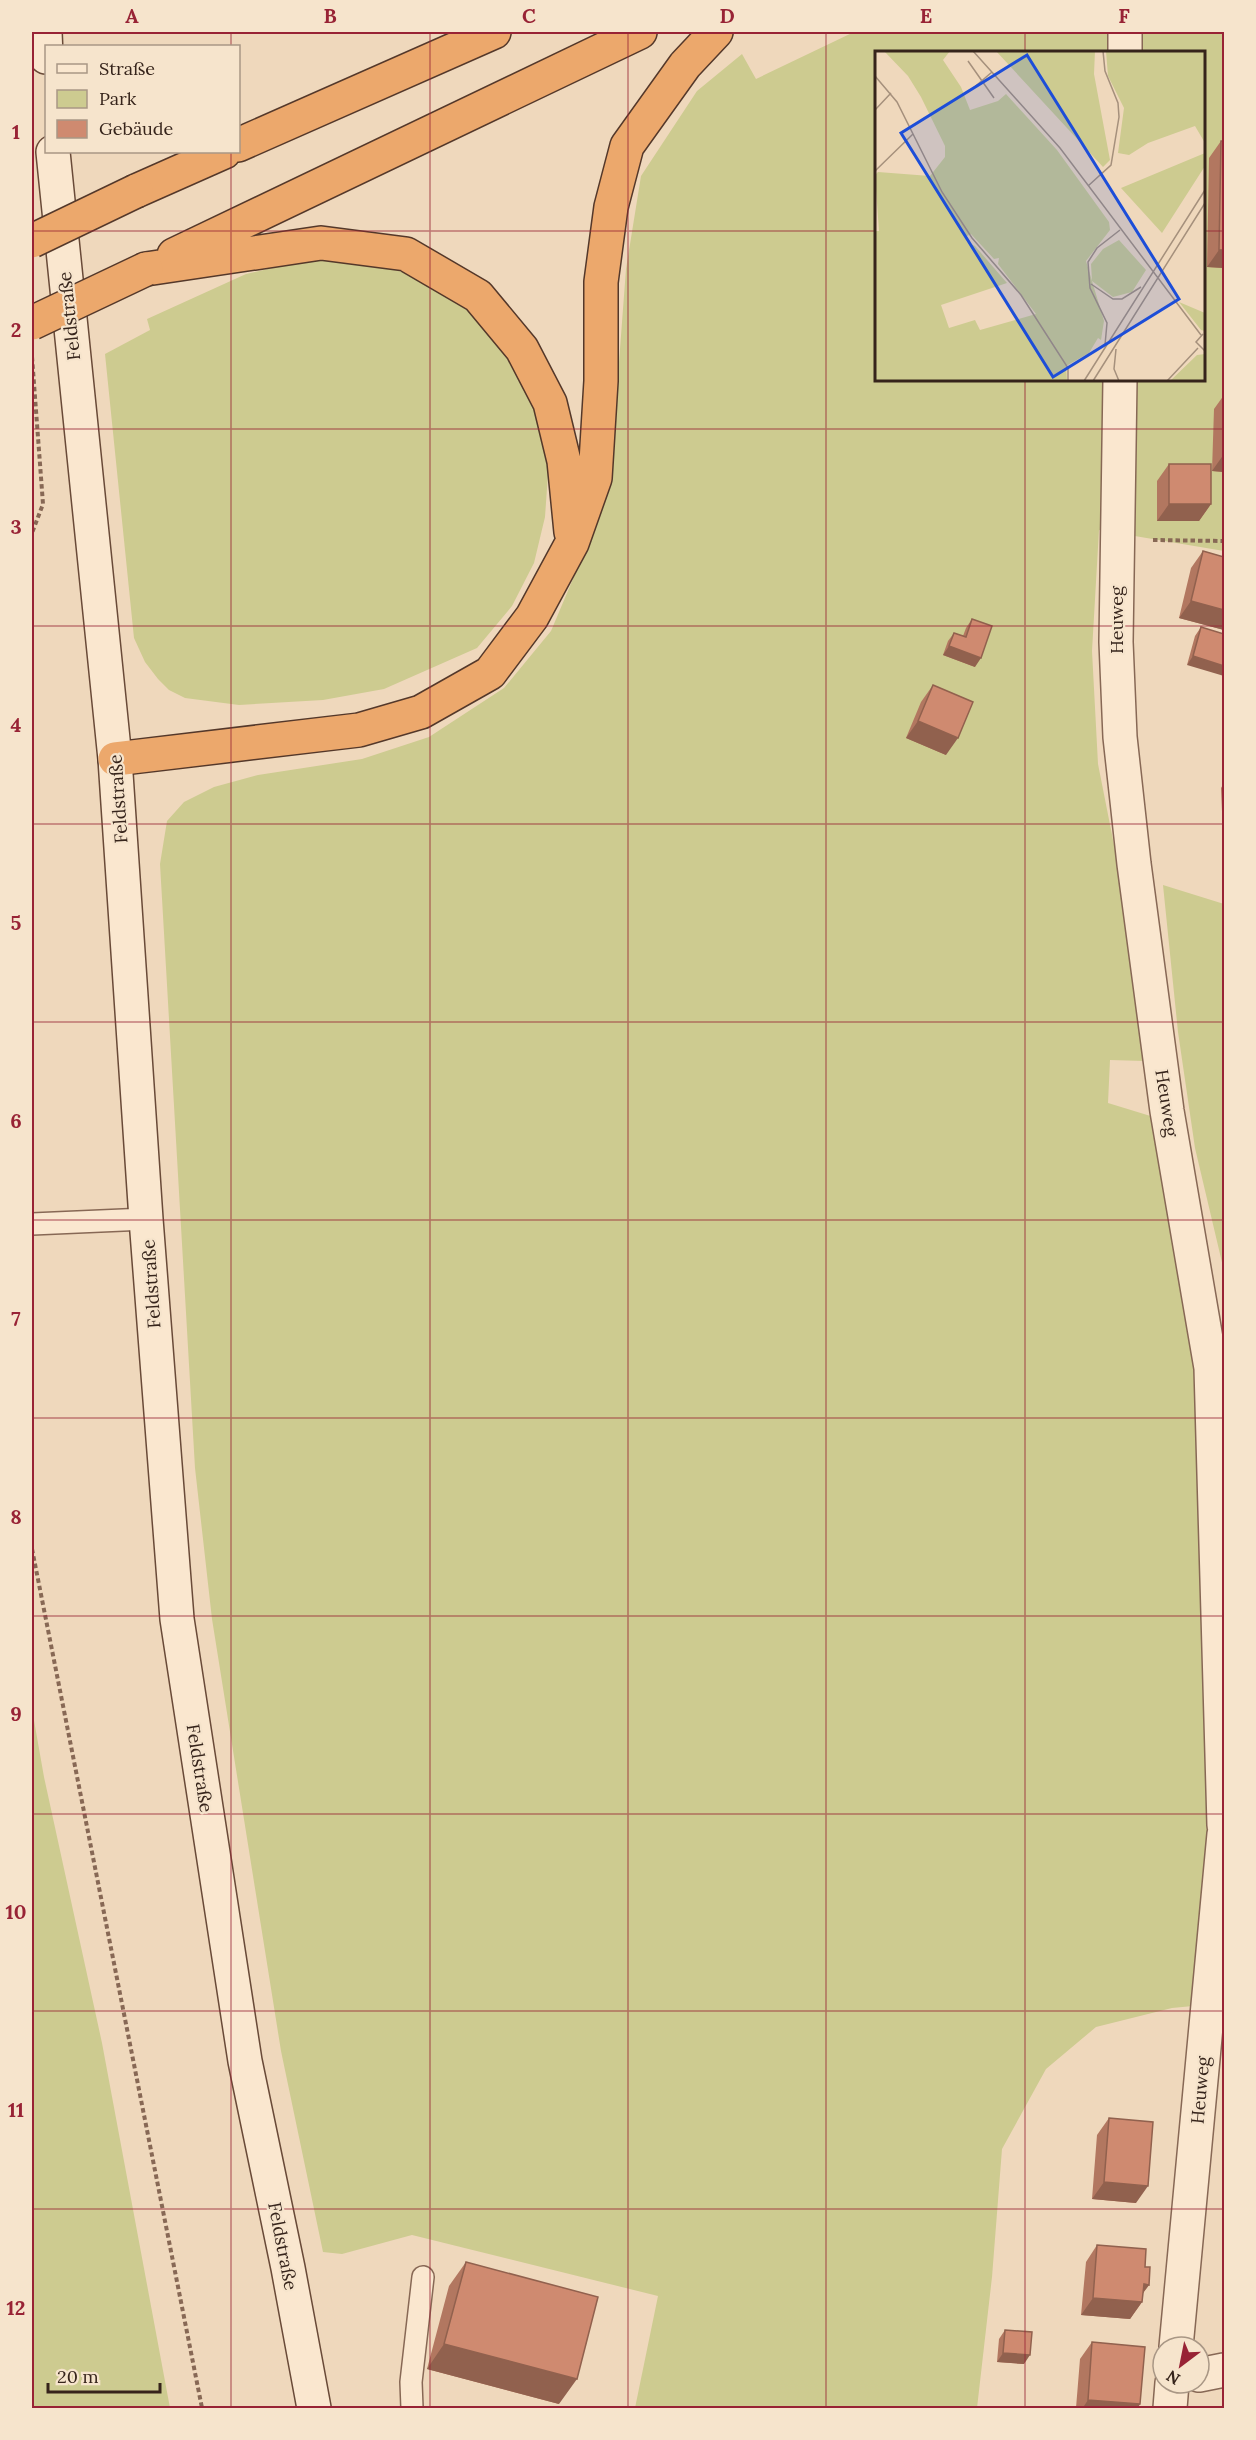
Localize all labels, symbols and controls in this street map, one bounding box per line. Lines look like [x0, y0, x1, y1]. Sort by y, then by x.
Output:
text: A [125, 3, 139, 28]
text: B [323, 3, 337, 28]
text: C [522, 3, 536, 28]
text: D [719, 3, 735, 28]
text: E [920, 3, 932, 28]
text: F [1118, 3, 1130, 28]
legend [45, 45, 240, 153]
inset map [875, 51, 1205, 381]
text: Straße [99, 57, 155, 80]
text: Park [99, 87, 137, 110]
text: Gebäude [99, 117, 174, 140]
text: 1 [12, 119, 20, 144]
street label: Feldstraße [53, 270, 85, 362]
text: 2 [11, 317, 21, 342]
text: 3 [10, 514, 22, 539]
street label: Heuweg [1105, 585, 1128, 654]
text: 4 [11, 712, 22, 737]
street label: Feldstraße [103, 753, 133, 844]
text: 5 [11, 910, 22, 935]
street label: Heuweg [1150, 1068, 1184, 1139]
text: 6 [10, 1108, 22, 1133]
street label: Feldstraße [136, 1238, 166, 1329]
text: 7 [11, 1306, 21, 1331]
text: 8 [10, 1504, 22, 1529]
text: 9 [10, 1701, 22, 1726]
street label: Feldstraße [182, 1722, 218, 1814]
text: 10 [6, 1899, 26, 1924]
street label: Heuweg [1186, 2054, 1215, 2125]
text: 11 [8, 2097, 24, 2122]
street label: Feldstraße [263, 2200, 303, 2292]
text: 12 [7, 2295, 25, 2320]
north arrow [1151, 2335, 1211, 2395]
scale bar [48, 2356, 160, 2394]
text: 20 m [57, 2365, 99, 2388]
text: N [1163, 2366, 1184, 2389]

